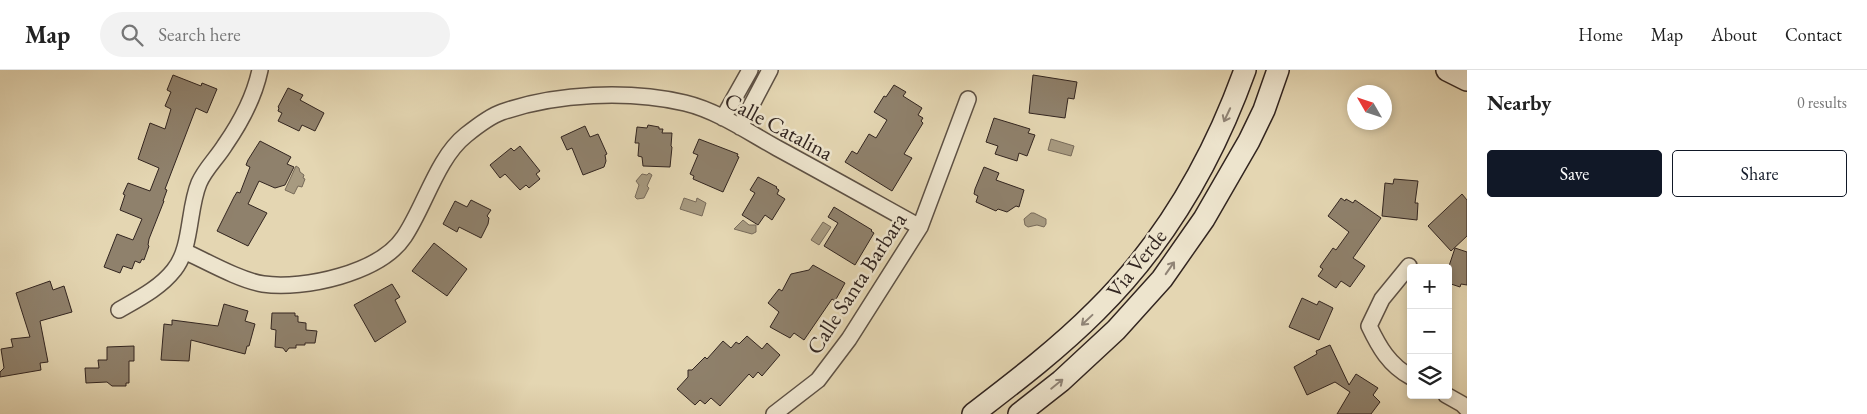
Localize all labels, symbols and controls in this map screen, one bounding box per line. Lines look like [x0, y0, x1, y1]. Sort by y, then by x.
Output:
search box [100, 12, 450, 57]
text: Map [25, 19, 70, 50]
icon: search [118, 21, 146, 49]
text: Search here [158, 22, 241, 47]
text: Home [1578, 23, 1623, 46]
text: Map [1651, 23, 1683, 46]
text: About [1711, 23, 1757, 46]
text: Contact [1785, 23, 1842, 46]
north arrow [1347, 85, 1392, 130]
street label: Calle Catalina [719, 86, 838, 167]
text: Nearby [1487, 89, 1551, 116]
text: 0 results [1797, 92, 1847, 113]
one-way arrow [1222, 107, 1231, 122]
button: Save [1487, 150, 1662, 197]
button: Share [1672, 150, 1847, 197]
street label: Calle Santa Barbara [800, 207, 913, 360]
street label: Via Verde [1100, 222, 1173, 304]
one-way arrow [1165, 261, 1175, 275]
map controls [1407, 264, 1452, 399]
button: + [1407, 264, 1452, 309]
button: − [1407, 309, 1452, 354]
one-way arrow [1080, 314, 1093, 326]
button: layers [1407, 354, 1452, 399]
one-way arrow [1050, 378, 1063, 389]

